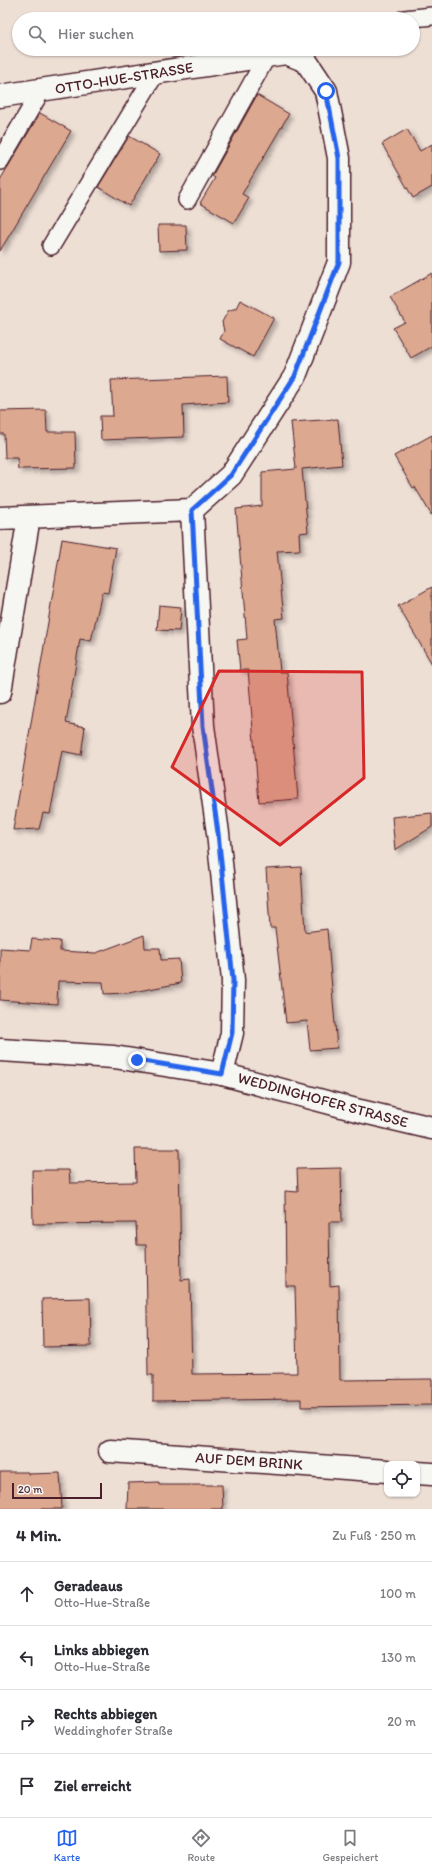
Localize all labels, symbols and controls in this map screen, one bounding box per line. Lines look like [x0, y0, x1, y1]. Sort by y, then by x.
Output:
search box [12, 12, 420, 56]
icon: search [26, 23, 48, 45]
text: Hier suchen [58, 25, 134, 43]
street label: OTTO-HUE-STRASSE [54, 58, 194, 98]
route start [317, 82, 335, 100]
route end [128, 1051, 146, 1069]
street label: WEDDINGHOFER STRASSE [236, 1069, 410, 1131]
street label: AUF DEM BRINK [195, 1448, 304, 1474]
map controls [384, 1461, 420, 1497]
button: locate [384, 1461, 420, 1497]
scale bar [12, 1481, 102, 1500]
text: 20 m [18, 1483, 42, 1496]
text: 4 Min. [16, 1525, 62, 1545]
text: Zu Fuß · 250 m [332, 1528, 416, 1543]
text: Geradeaus [54, 1577, 123, 1595]
icon: ahead [16, 1583, 38, 1605]
text: 100 m [380, 1586, 416, 1601]
text: Otto-Hue-Straße [54, 1595, 150, 1610]
text: Links abbiegen [54, 1641, 149, 1659]
icon: left [16, 1647, 38, 1669]
text: 130 m [381, 1650, 416, 1665]
text: Otto-Hue-Straße [54, 1659, 150, 1674]
text: Rechts abbiegen [54, 1705, 157, 1723]
icon: right [16, 1711, 38, 1733]
text: 20 m [387, 1714, 416, 1729]
text: Weddinghofer Straße [54, 1723, 173, 1738]
icon: arrive [16, 1775, 38, 1797]
text: Ziel erreicht [54, 1777, 131, 1795]
tab: Karte [54, 1827, 80, 1864]
tab: Route [188, 1827, 215, 1864]
tab: Gespeichert [323, 1827, 378, 1864]

